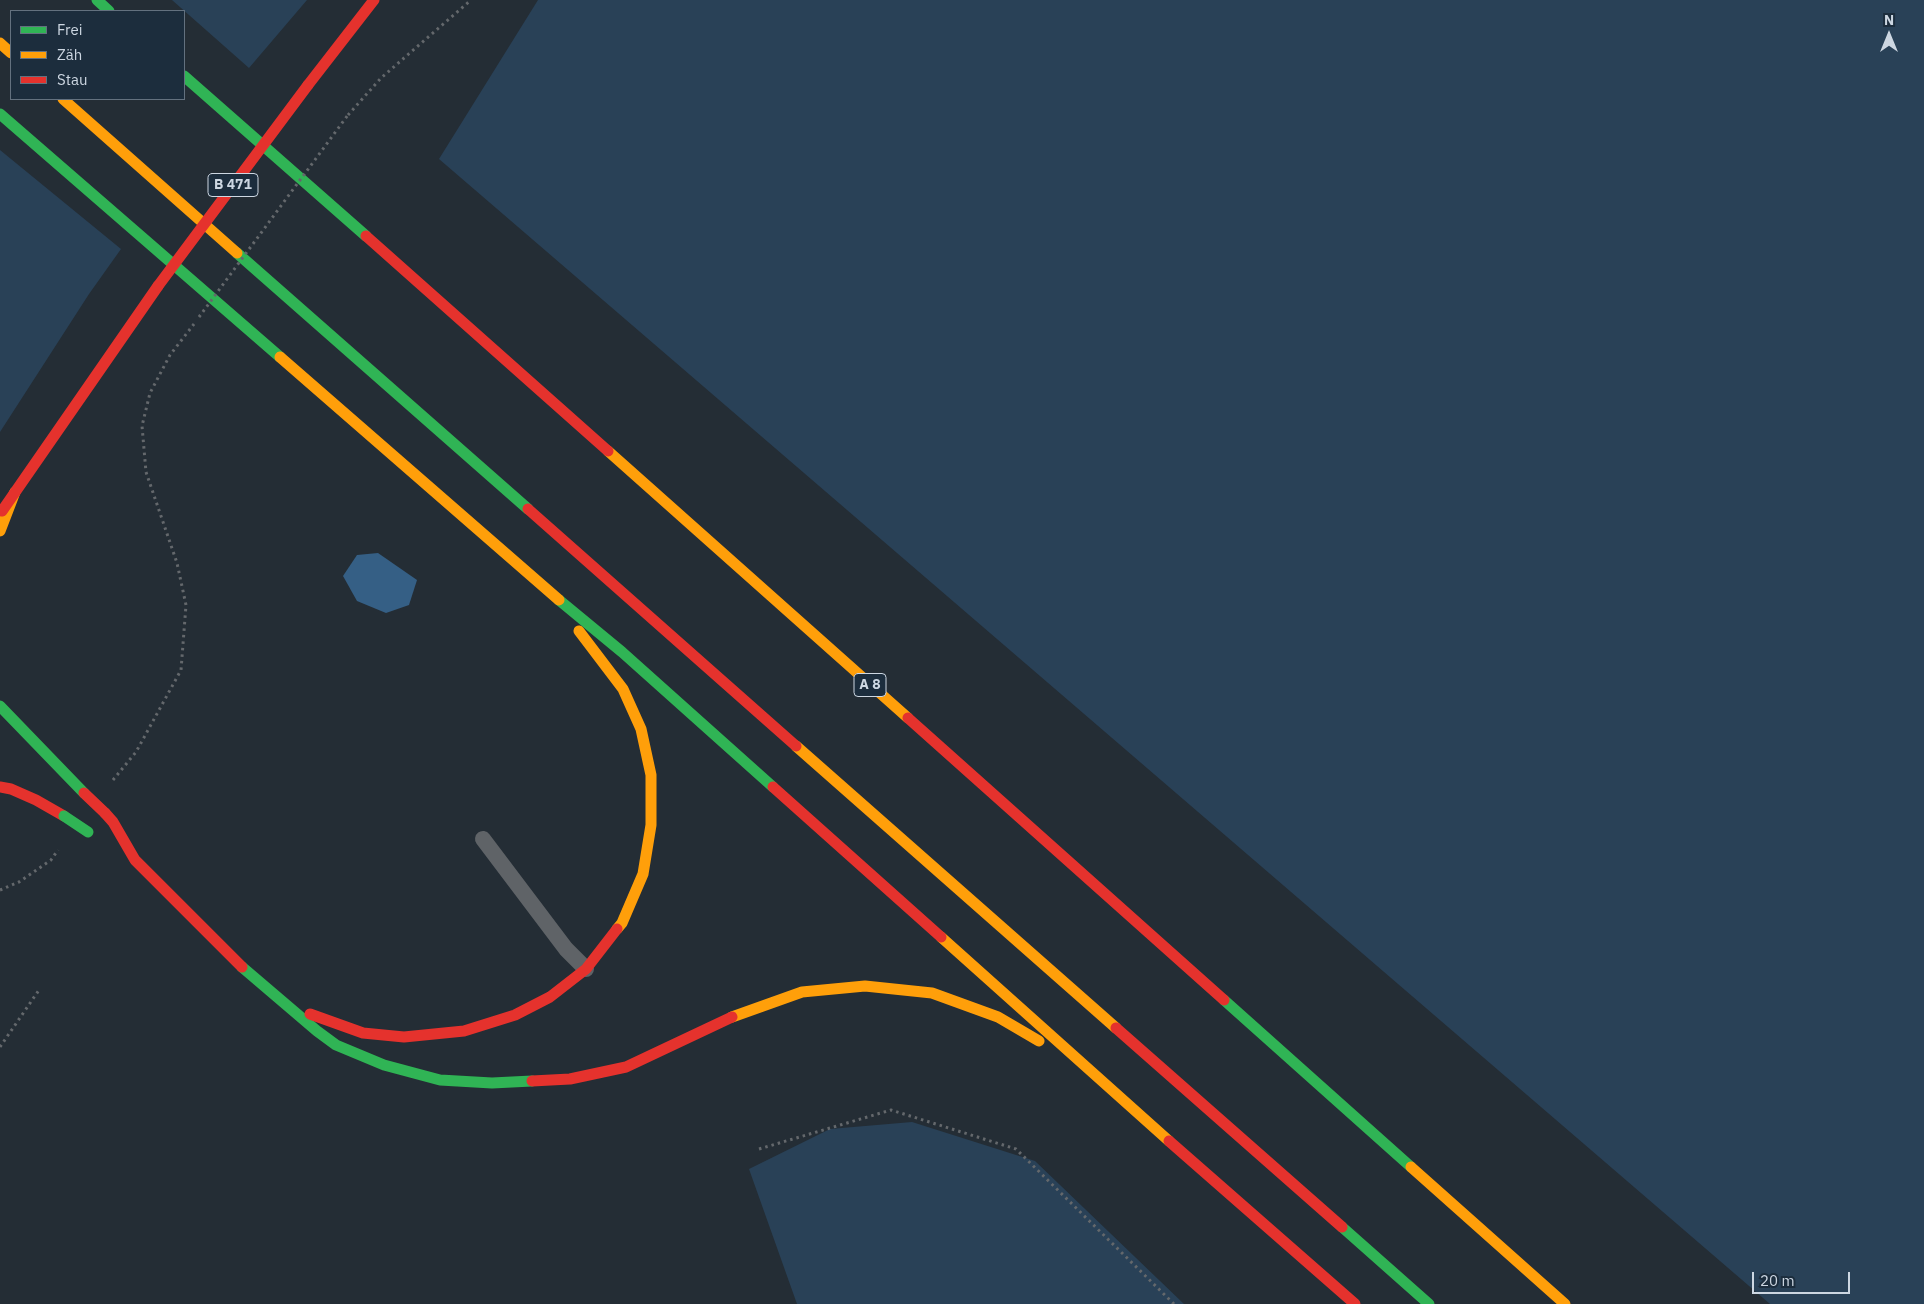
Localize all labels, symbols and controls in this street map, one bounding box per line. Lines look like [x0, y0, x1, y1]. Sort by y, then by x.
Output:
legend [10, 10, 185, 100]
north arrow [1864, 10, 1914, 60]
text: N [1884, 11, 1894, 29]
text: Frei [57, 20, 83, 39]
text: Zäh [57, 45, 82, 64]
text: Stau [57, 70, 88, 89]
road number: B 471 [208, 174, 258, 196]
road number: A 8 [854, 674, 886, 696]
scale bar [1754, 1262, 1852, 1294]
text: 20 m [1760, 1271, 1795, 1290]

